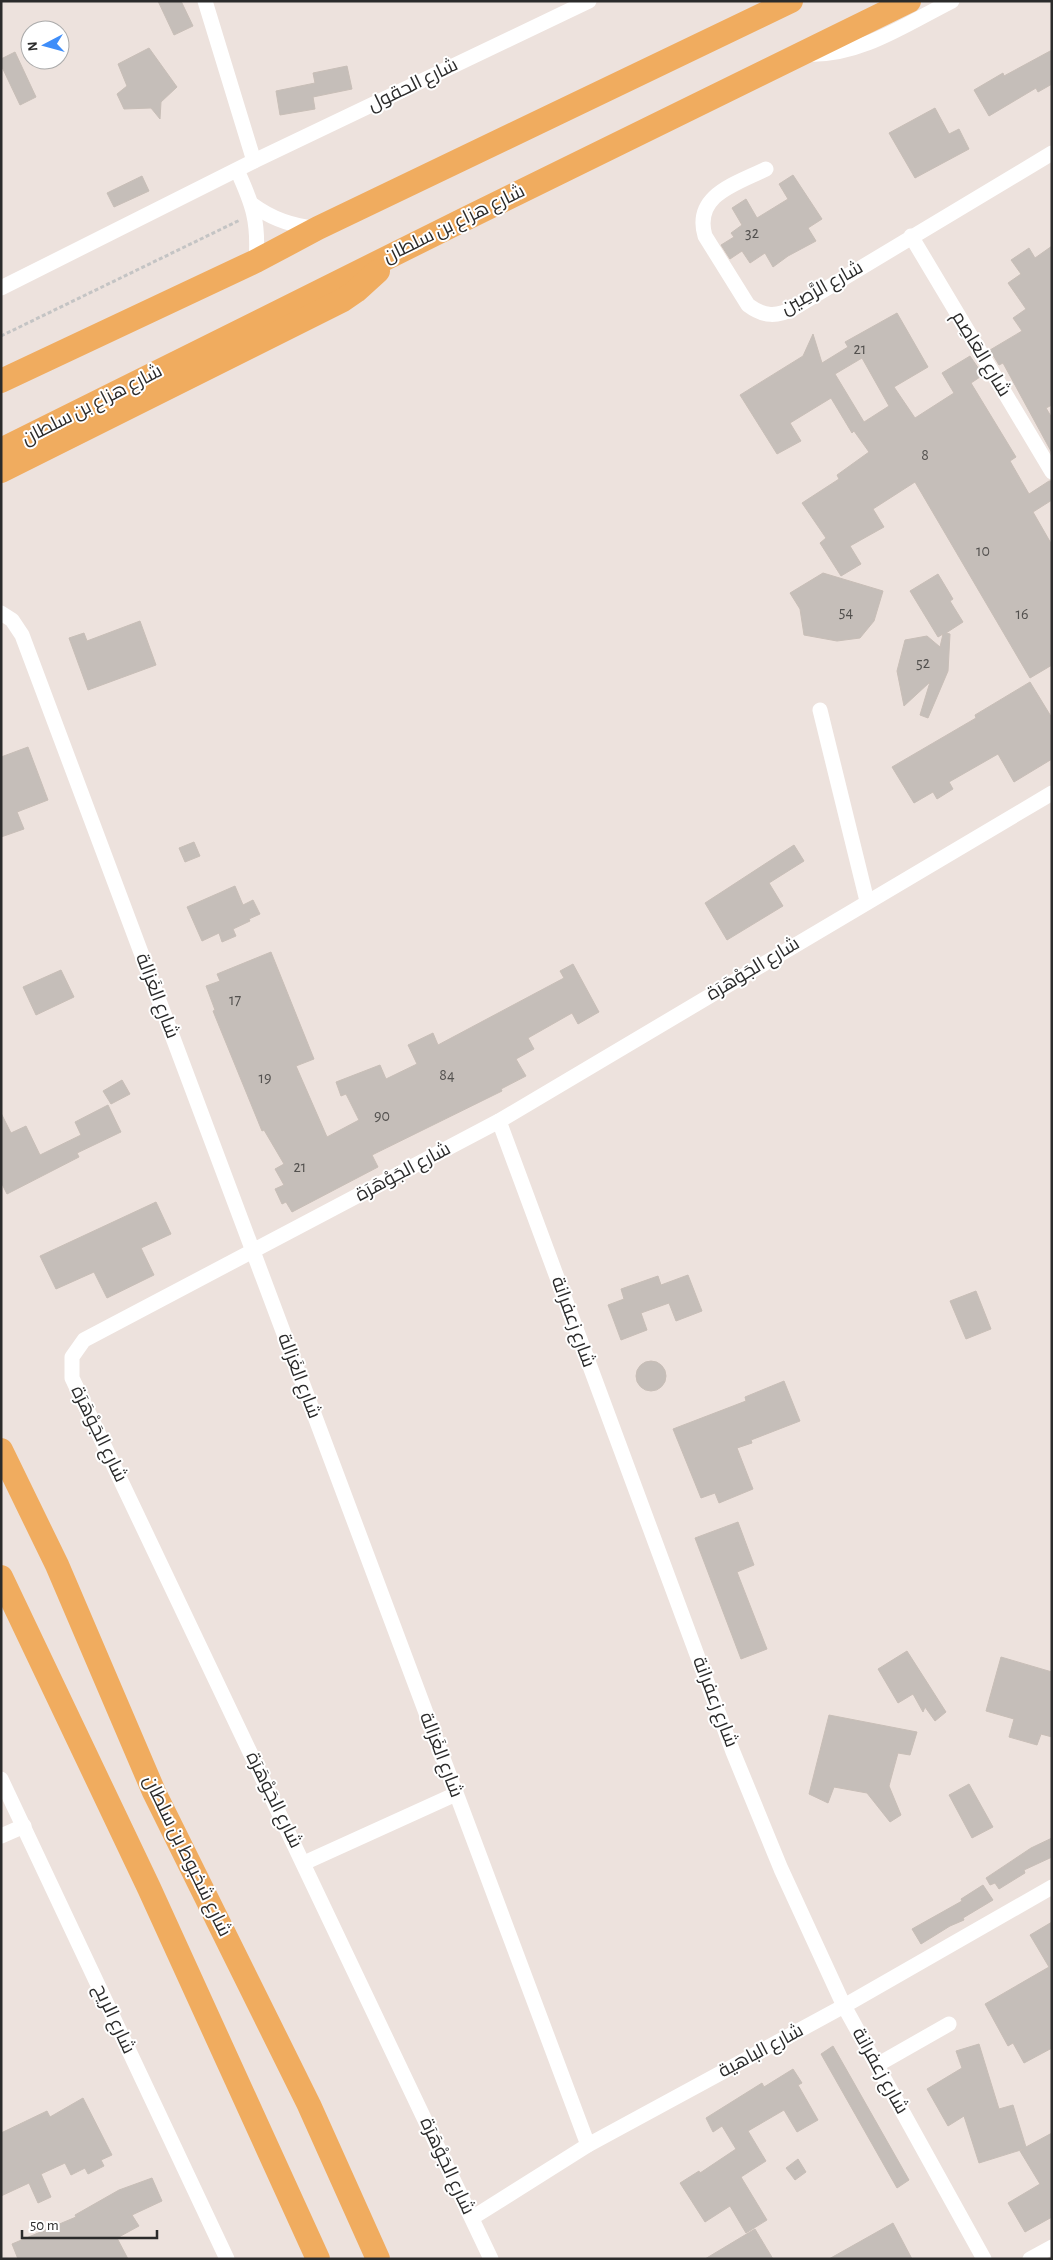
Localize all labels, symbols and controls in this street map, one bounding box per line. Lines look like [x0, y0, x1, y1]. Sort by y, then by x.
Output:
north arrow [20, 20, 70, 70]
text: N [26, 41, 41, 52]
street label: شارع الحقول [365, 54, 462, 118]
street label: شارع هزاع بن سلطان [380, 181, 529, 269]
house number: 32 [745, 225, 759, 241]
street label: شارع الرَّصِين [777, 257, 868, 321]
street label: شارع العَاصِم [946, 307, 1015, 402]
house number: 21 [854, 341, 866, 357]
street label: شارع هزاع بن سلطان [18, 360, 167, 451]
house number: 8 [921, 447, 929, 463]
house number: 10 [976, 543, 990, 559]
house number: 54 [839, 604, 853, 620]
house number: 16 [1015, 606, 1029, 622]
house number: 52 [916, 655, 930, 671]
street label: شارع الجَوْهَرَة [703, 933, 804, 1007]
street label: شارع الغَزالة [129, 951, 183, 1042]
house number: 17 [229, 992, 241, 1008]
house number: 84 [439, 1067, 455, 1083]
house number: 19 [258, 1070, 272, 1086]
house number: 90 [374, 1108, 390, 1124]
street label: شارع الجَوْهَرَة [352, 1138, 455, 1208]
house number: 21 [294, 1159, 306, 1175]
street label: شارع زعفرانة [545, 1274, 599, 1371]
street label: شارع الغَزالة [271, 1331, 325, 1422]
street label: شارع الجَوْهَرَة [65, 1382, 131, 1487]
street label: شارع زعفرانة [686, 1654, 742, 1751]
street label: شارع الغَزالة [413, 1710, 467, 1801]
street label: شارع الجَوْهَرَة [240, 1748, 306, 1853]
street label: شارع شخبوط بن سلطان [137, 1772, 235, 1941]
street label: شارع الريح [87, 1981, 139, 2058]
street label: شارع الباهية [715, 2020, 808, 2084]
street label: شارع زعفرانة [846, 2024, 912, 2119]
street label: شارع الجَوْهَرَة [414, 2114, 479, 2219]
scale bar [22, 2208, 158, 2240]
text: 50 m [30, 2218, 59, 2233]

